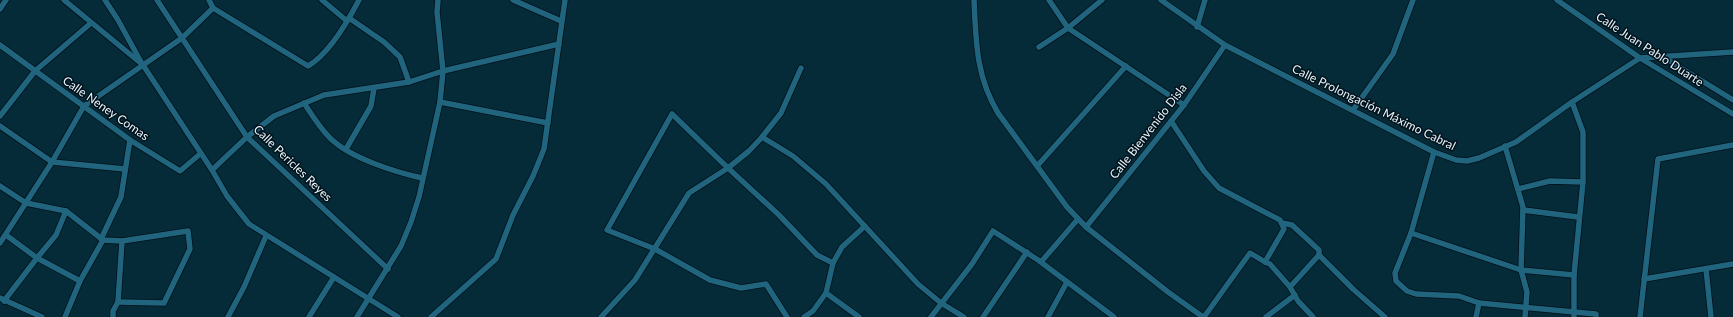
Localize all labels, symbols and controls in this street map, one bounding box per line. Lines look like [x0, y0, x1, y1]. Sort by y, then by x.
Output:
street label: Calle Juan Pablo Duarte [1593, 9, 1707, 89]
street label: Calle Prolongación Máximo Cabral [1290, 61, 1458, 153]
street label: Calle Neney Comas [60, 73, 152, 143]
street label: Calle Bienvenido Disla [1106, 80, 1190, 182]
street label: Calle Pericles Reyes [251, 122, 335, 204]

